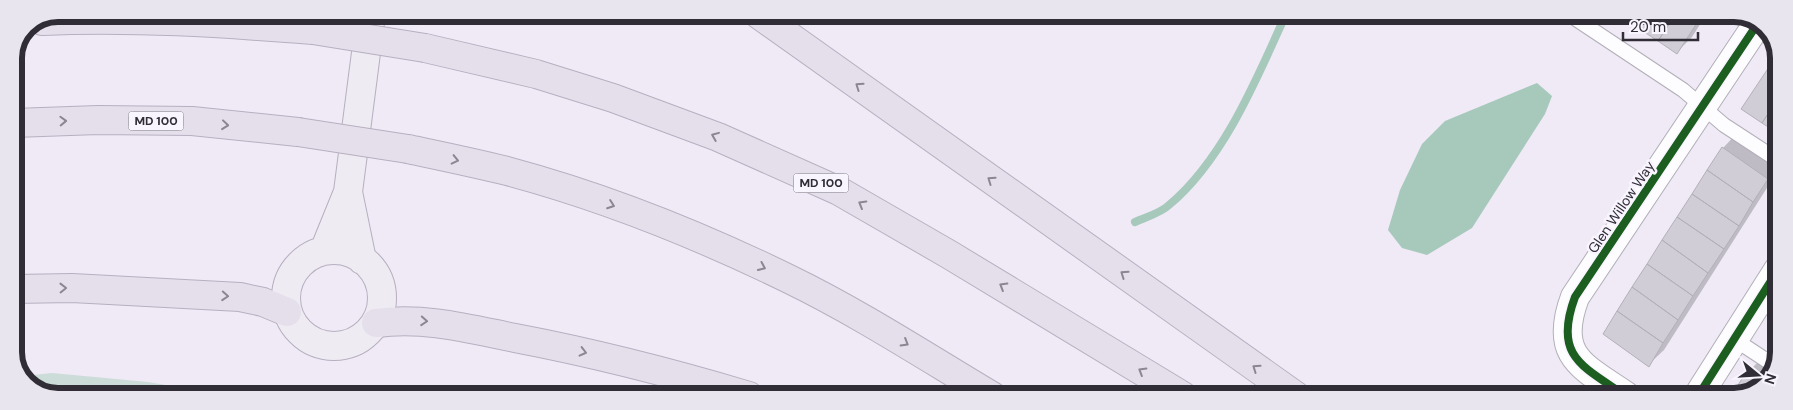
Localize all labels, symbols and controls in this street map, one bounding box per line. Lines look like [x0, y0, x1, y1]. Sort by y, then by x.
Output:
scale bar [1623, 10, 1698, 42]
text: 20 m [1630, 17, 1666, 37]
one-way arrow [855, 83, 865, 92]
road number: MD 100 [128, 112, 184, 130]
one-way arrow [59, 116, 67, 127]
one-way arrow [221, 119, 229, 130]
one-way arrow [711, 132, 720, 142]
one-way arrow [451, 154, 460, 165]
street label: Glen Willow Way [1584, 157, 1659, 256]
road number: MD 100 [794, 174, 848, 192]
one-way arrow [987, 177, 997, 186]
one-way arrow [607, 199, 615, 209]
one-way arrow [859, 201, 868, 211]
one-way arrow [757, 260, 766, 271]
one-way arrow [1120, 271, 1130, 280]
one-way arrow [60, 283, 67, 293]
one-way arrow [999, 283, 1008, 293]
one-way arrow [221, 290, 229, 301]
one-way arrow [420, 315, 428, 326]
one-way arrow [899, 337, 908, 347]
one-way arrow [579, 346, 588, 357]
north arrow [1733, 350, 1783, 400]
one-way arrow [1252, 365, 1262, 374]
one-way arrow [1138, 367, 1147, 377]
text: N [1760, 371, 1781, 387]

